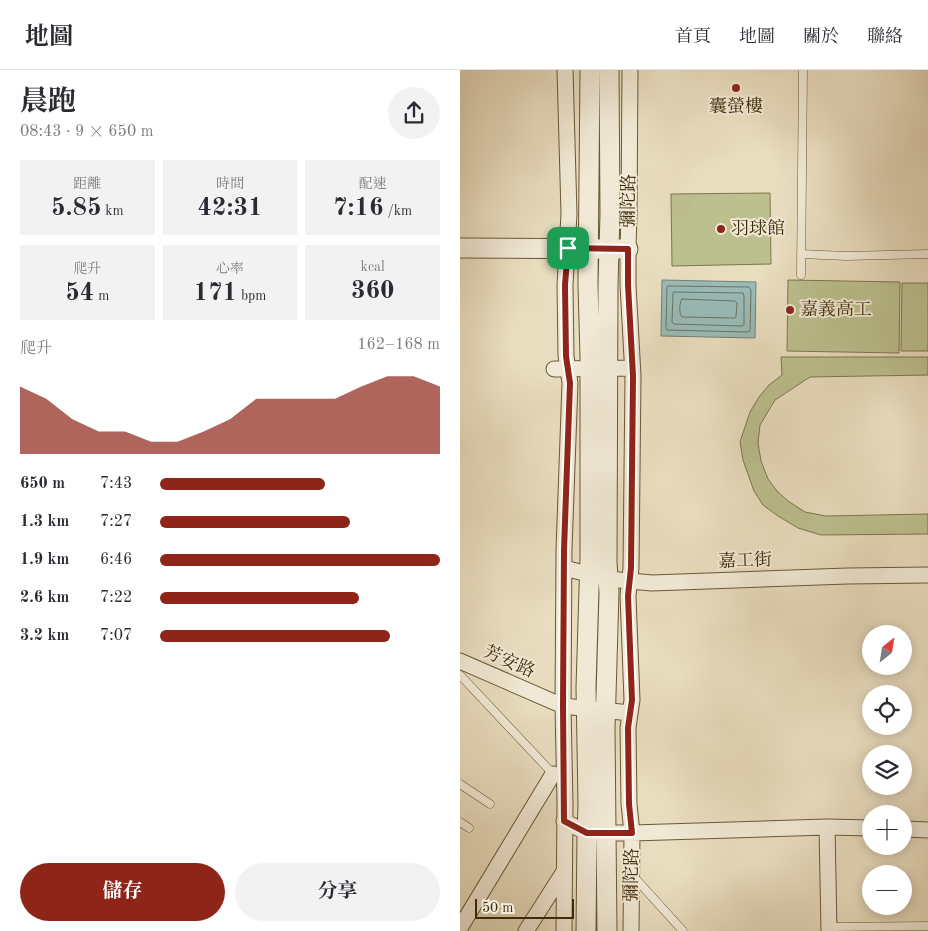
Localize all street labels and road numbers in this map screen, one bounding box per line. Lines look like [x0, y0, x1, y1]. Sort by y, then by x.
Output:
street label: 彌陀路 [618, 174, 638, 228]
street label: 嘉工街 [718, 549, 772, 571]
street label: 芳安路 [481, 641, 538, 681]
street label: 彌陀路 [621, 848, 641, 902]

